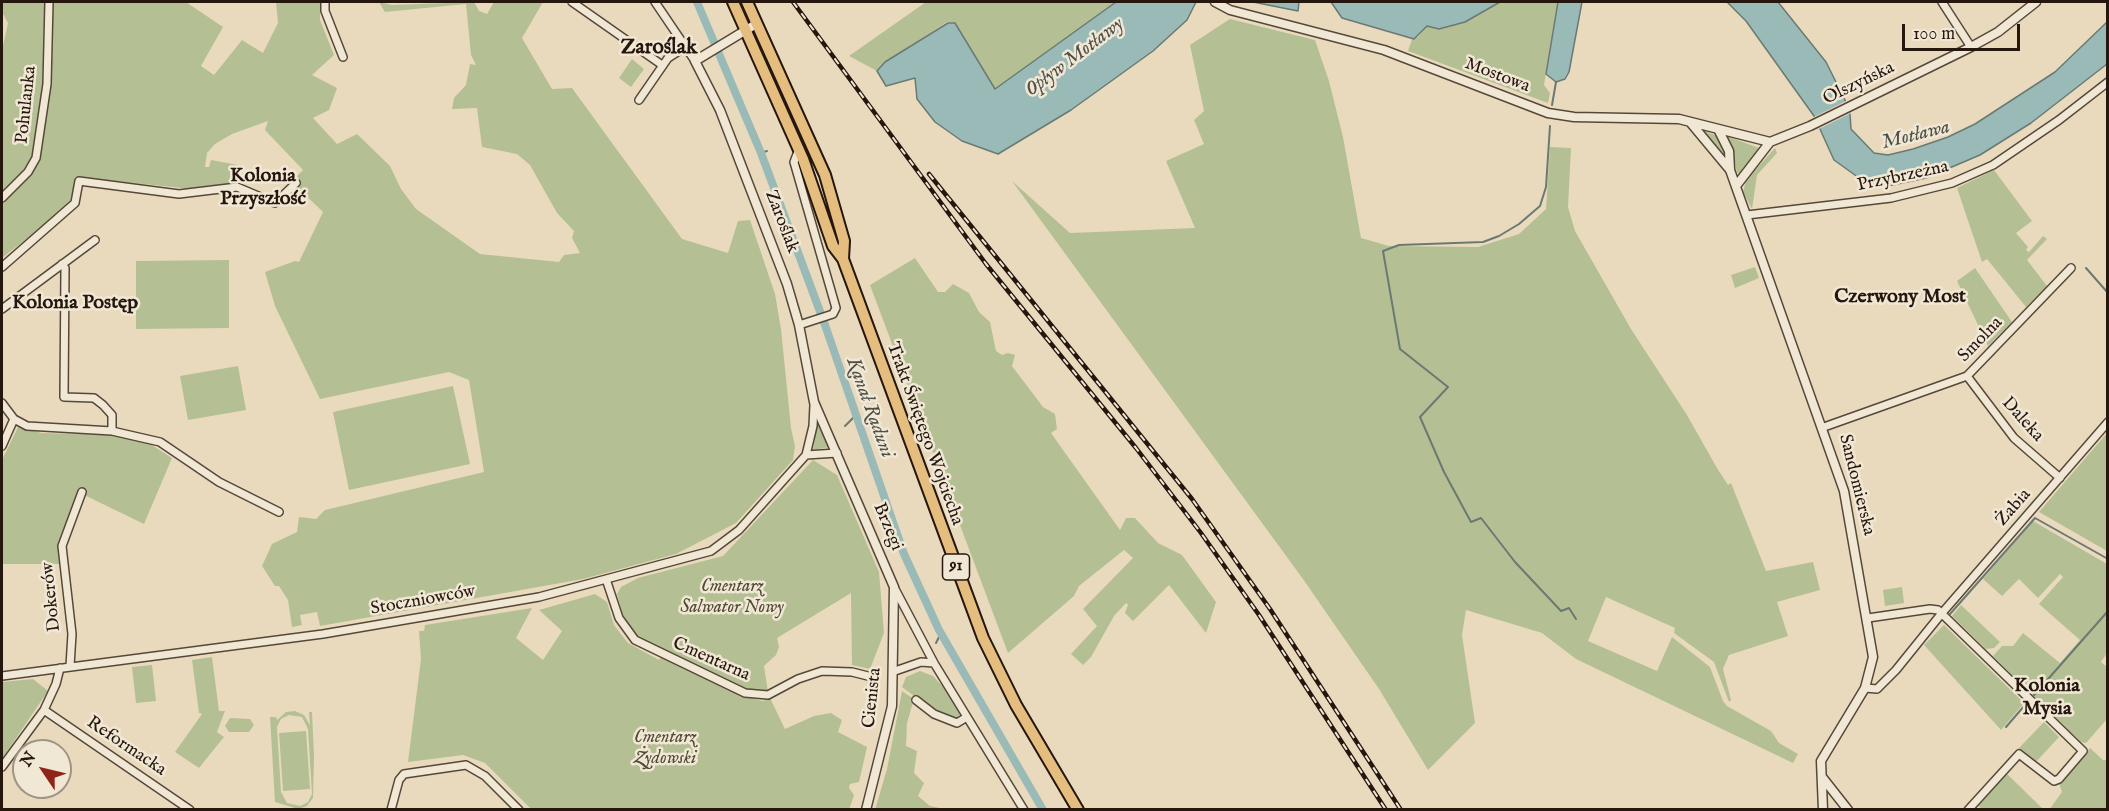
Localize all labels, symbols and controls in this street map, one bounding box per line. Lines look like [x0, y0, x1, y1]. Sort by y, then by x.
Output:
scale bar [1905, 12, 2024, 50]
water label: Opływ Motławy [1021, 13, 1129, 103]
text: 100 m [1913, 23, 1955, 46]
district label: Zaroślak [621, 36, 697, 62]
street label: Mostowa [1461, 54, 1533, 98]
street label: Olszyńska [1820, 57, 1898, 111]
street label: Pohulanka [12, 65, 42, 145]
water label: Motława [1879, 116, 1953, 156]
street label: Przybrzeżna [1855, 157, 1951, 197]
district label: Kolonia Przyszłość [220, 165, 306, 212]
street label: Zaroślak [759, 188, 803, 256]
district label: Czerwony Most [1834, 286, 1966, 310]
district label: Kolonia Postęp [12, 292, 138, 316]
street label: Smolna [1954, 313, 2008, 367]
street label: Trakt Świętego Wojciecha [881, 339, 967, 529]
water label: Kanał Raduni [840, 355, 898, 461]
street label: Daleka [1996, 393, 2048, 447]
street label: Sandomierska [1833, 432, 1879, 538]
street label: Żabia [1992, 485, 2036, 531]
street label: Brzegi [867, 500, 907, 554]
road number: 91 [942, 554, 970, 580]
street label: Dokerów [38, 561, 66, 633]
park label: Cmentarz Salwator Nowy [680, 576, 784, 618]
street label: Stoczniowców [369, 581, 477, 621]
street label: Cmentarna [669, 633, 753, 687]
street label: Cienista [859, 667, 887, 729]
district label: Kolonia Mysia [2014, 675, 2080, 722]
street label: Reformacka [82, 712, 170, 782]
park label: Cmentarz Żydowski [634, 727, 696, 770]
north arrow [12, 739, 72, 799]
text: N [17, 748, 41, 771]

